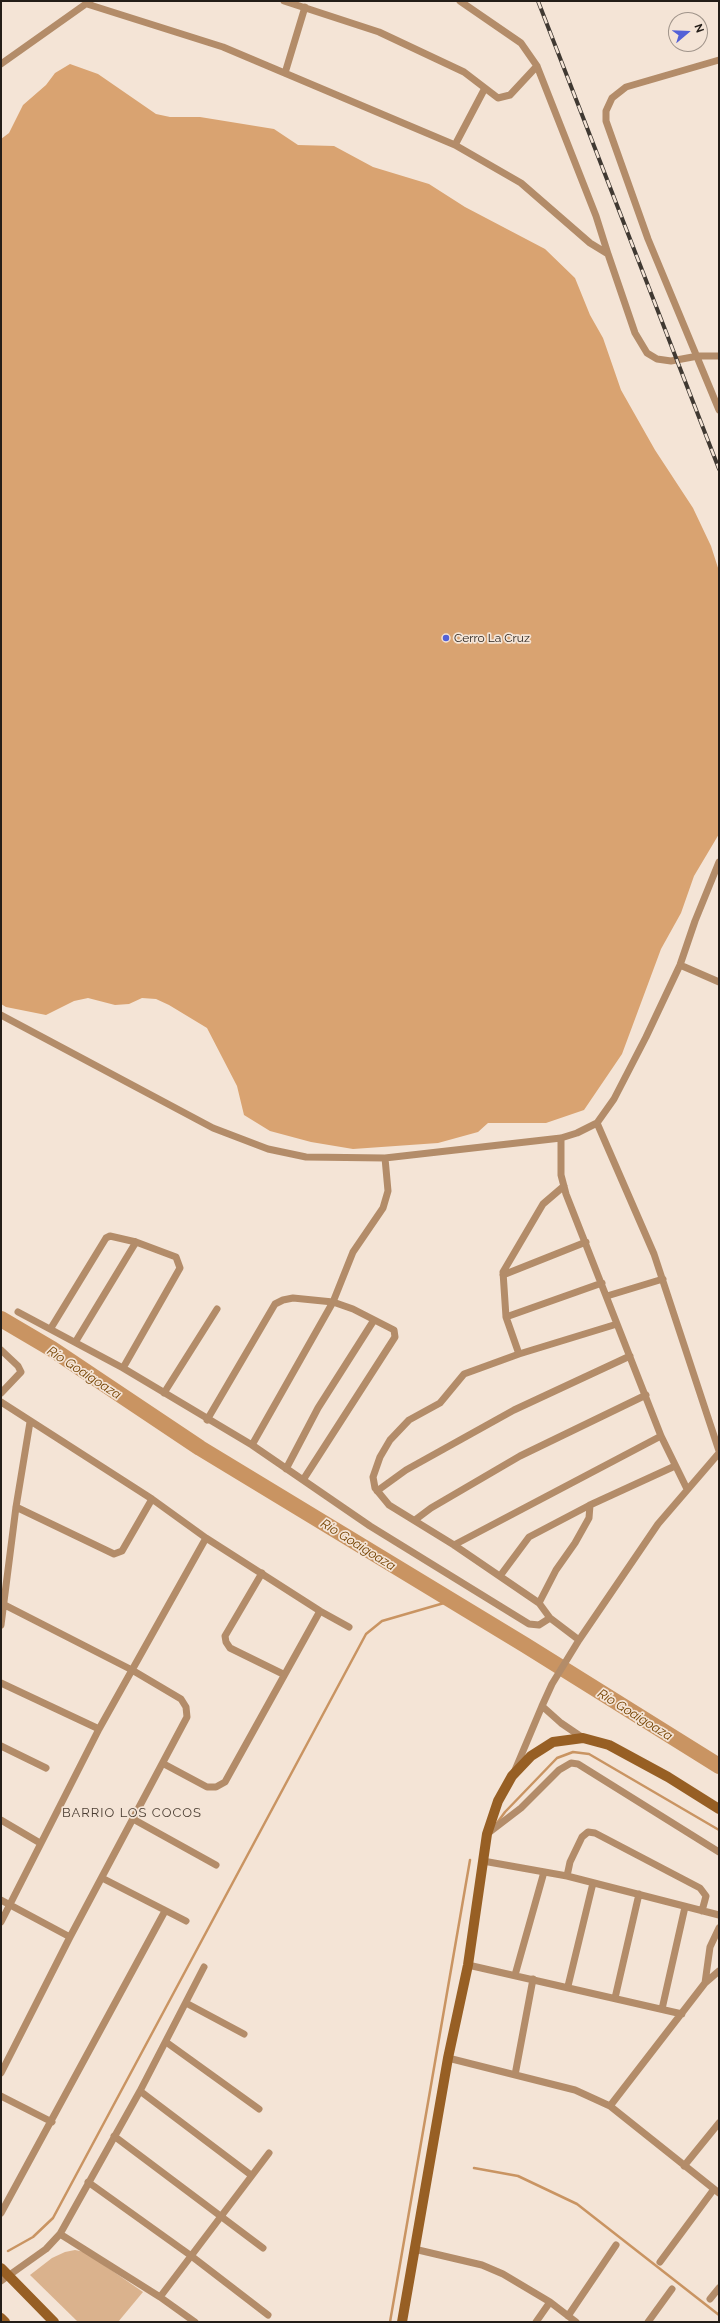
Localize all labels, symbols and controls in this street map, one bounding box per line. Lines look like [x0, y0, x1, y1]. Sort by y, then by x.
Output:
north arrow [668, 12, 708, 52]
text: N [691, 22, 706, 34]
place label: Cerro La Cruz [454, 631, 530, 645]
marker: Cerro La Cruz [441, 633, 451, 643]
water label: Río Goaigoaza [44, 1343, 124, 1403]
water label: Río Goaigoaza [318, 1516, 398, 1574]
water label: Río Goaigoaza [595, 1686, 675, 1744]
district label: BARRIO LOS COCOS [62, 1805, 202, 1821]

